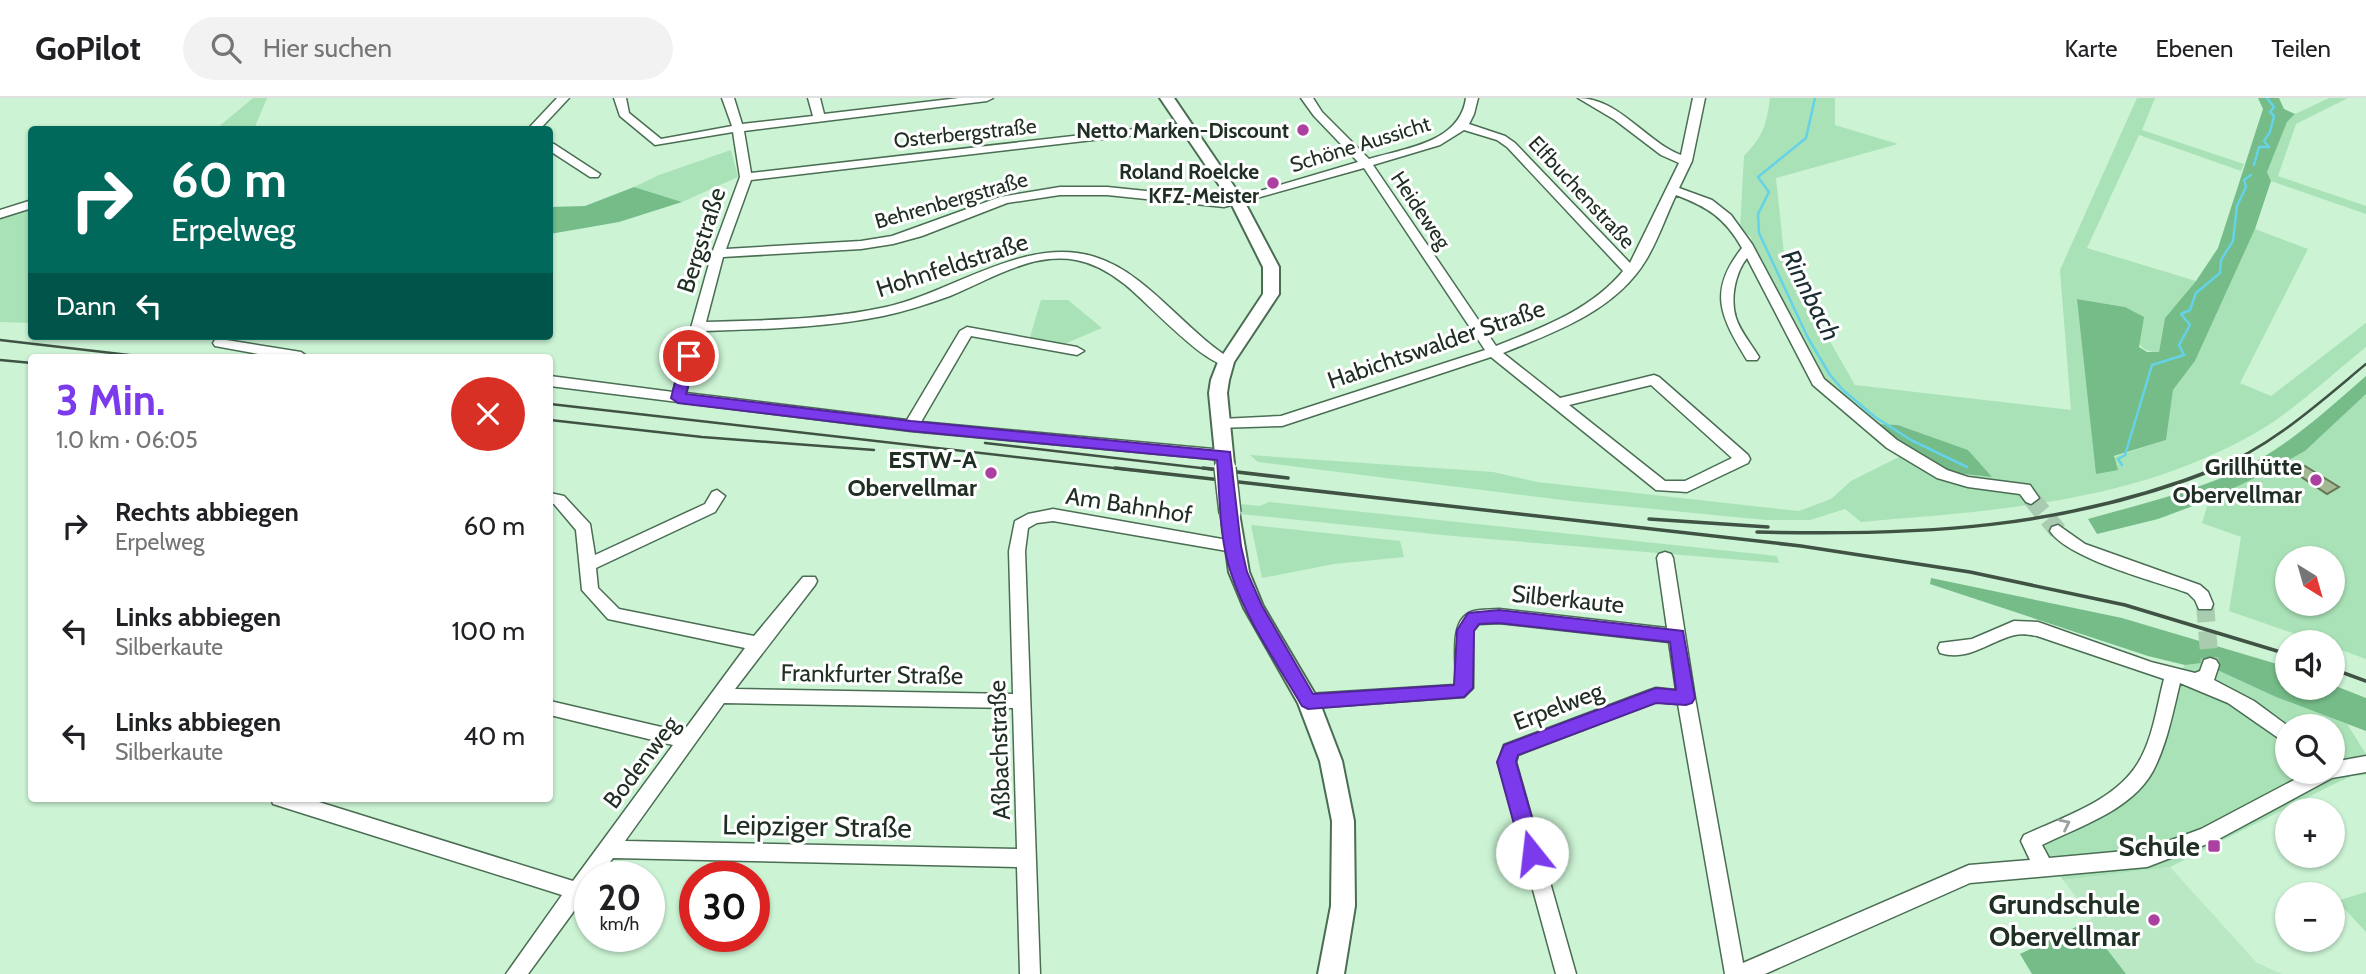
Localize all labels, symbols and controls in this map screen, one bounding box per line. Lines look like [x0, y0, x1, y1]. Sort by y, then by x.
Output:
search box [183, 17, 673, 80]
text: GoPilot [35, 28, 141, 68]
icon: search [207, 29, 245, 67]
text: Hier suchen [263, 32, 392, 64]
text: Karte [2064, 34, 2117, 63]
text: Ebenen [2155, 34, 2233, 63]
text: Teilen [2271, 34, 2331, 63]
street label: Schöne Aussicht [1287, 111, 1433, 177]
street label: Osterbergstraße [892, 113, 1038, 153]
place label: Netto Marken-Discount [1076, 118, 1289, 143]
marker: Netto Marken-Discount [1295, 122, 1311, 138]
street label: Elfbuchenstraße [1524, 131, 1641, 254]
text: 60 m [171, 150, 287, 209]
icon: right [56, 154, 147, 245]
place label: Roland Roelcke KFZ-Meister [1119, 159, 1259, 208]
street label: Behrenbergstraße [872, 166, 1031, 234]
street label: Heideweg [1386, 166, 1456, 254]
marker: Roland Roelcke KFZ-Meister [1265, 175, 1281, 191]
street label: Bergstraße [670, 184, 732, 296]
text: Erpelweg [171, 210, 296, 249]
street label: Hohnfeldstraße [872, 227, 1032, 303]
water label: Rinnbach [1774, 244, 1848, 346]
icon: left [130, 287, 168, 325]
text: Dann [56, 290, 116, 322]
street label: Habichtswalder Straße [1323, 293, 1549, 395]
pin [659, 326, 719, 386]
icon: arrive [670, 337, 708, 375]
text: 3 Min. [56, 374, 165, 426]
button: close [451, 377, 525, 451]
text: 1.0 km · 06:05 [56, 426, 198, 454]
place label: ESTW-A Obervellmar [848, 445, 977, 502]
place label: Grillhütte Obervellmar [2173, 452, 2302, 509]
marker: ESTW-A Obervellmar [983, 465, 999, 481]
marker: Grillhütte Obervellmar [2308, 472, 2324, 488]
street label: Am Bahnhof [1064, 481, 1194, 529]
text: Rechts abbiegen [115, 496, 299, 528]
icon: right [56, 507, 94, 545]
text: 60 m [463, 510, 525, 542]
text: Erpelweg [115, 528, 205, 556]
north arrow [2275, 546, 2345, 616]
map controls [2275, 546, 2345, 952]
street label: Silberkaute [1510, 579, 1626, 619]
text: Links abbiegen [115, 601, 281, 633]
icon: left [56, 612, 94, 650]
text: 100 m [452, 615, 525, 647]
button: sound [2275, 630, 2345, 700]
text: Silberkaute [115, 633, 223, 661]
street label: Frankfurter Straße [780, 658, 964, 690]
street label: Erpelweg [1509, 675, 1608, 736]
street label: Aßbachstraße [982, 680, 1016, 820]
text: Links abbiegen [115, 706, 281, 738]
street label: Bodenweg [597, 709, 686, 814]
button: search [2275, 714, 2345, 784]
icon: left [56, 717, 94, 755]
text: 40 m [463, 720, 525, 752]
text: Silberkaute [115, 738, 223, 766]
button: + [2275, 798, 2345, 868]
street label: Leipziger Straße [722, 807, 912, 845]
position arrow [1495, 816, 1569, 890]
one-way arrow [2058, 818, 2070, 832]
place label: Schule [2119, 829, 2200, 863]
marker: Schule [2206, 838, 2222, 854]
speed limit sign: 30 [679, 861, 770, 952]
text: 20 [598, 876, 641, 919]
button: − [2275, 882, 2345, 952]
place label: Grundschule Obervellmar [1988, 887, 2141, 953]
marker: Grundschule Obervellmar [2146, 912, 2162, 928]
text: km/h [600, 913, 639, 935]

